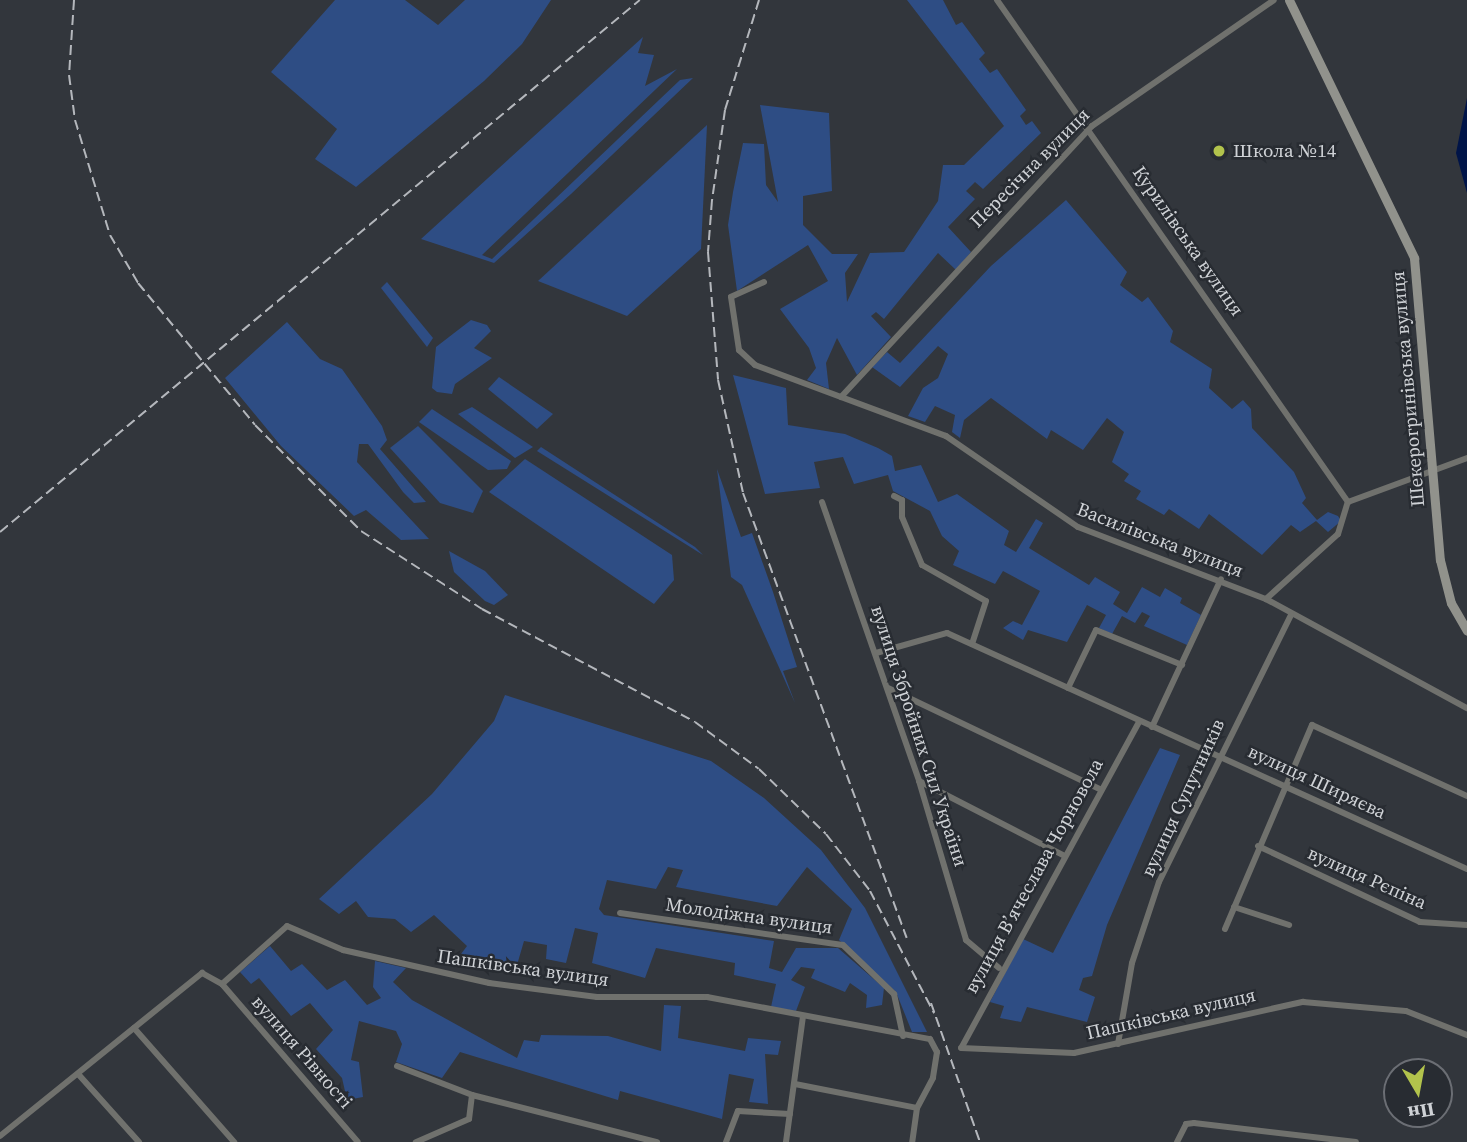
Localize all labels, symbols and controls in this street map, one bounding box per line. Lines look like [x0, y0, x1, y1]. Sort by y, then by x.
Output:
street label: Пересічна вулиця [965, 103, 1095, 233]
place label: Школа №14 [1233, 140, 1336, 162]
marker: Школа №14 [1211, 143, 1227, 159]
street label: Курилівська вулиця [1128, 162, 1248, 320]
street label: Шекерогринівська вулиця [1386, 270, 1430, 508]
street label: Василівська вулиця [1074, 498, 1246, 582]
street label: вулиця Збройних Сил України [866, 603, 972, 869]
street label: вулиця Супутників [1136, 716, 1230, 880]
street label: вулиця Ширяєва [1244, 740, 1390, 824]
street label: вулиця Вʼячеслава Чорновола [960, 755, 1108, 997]
street label: вулиця Рєпіна [1304, 842, 1430, 914]
street label: Молодіжна вулиця [664, 893, 834, 939]
street label: Пашківська вулиця [436, 945, 610, 991]
street label: Пашківська вулиця [1084, 983, 1258, 1045]
street label: вулиця Рівності [247, 991, 357, 1113]
north arrow [1383, 1058, 1453, 1128]
text: Пн [1406, 1097, 1437, 1127]

